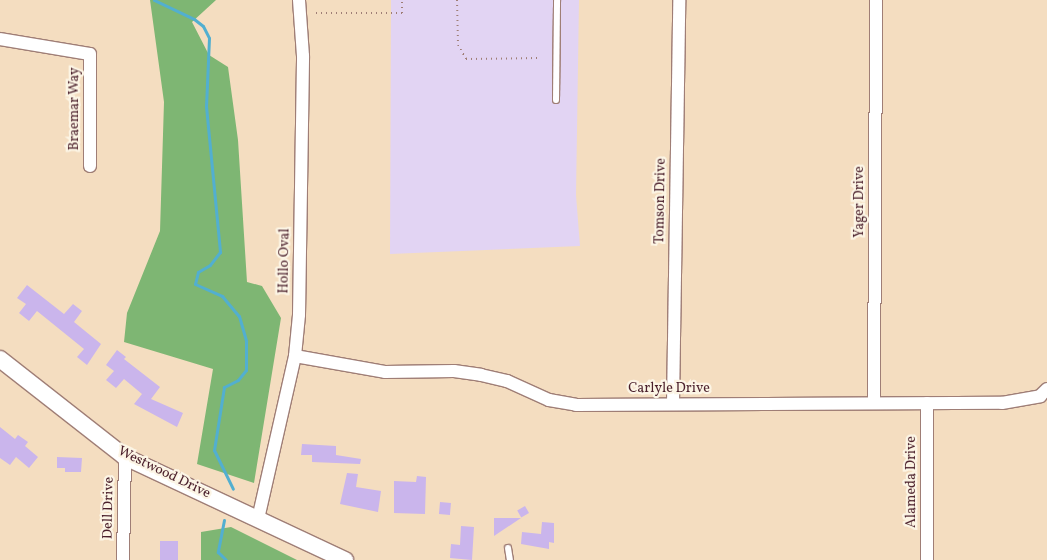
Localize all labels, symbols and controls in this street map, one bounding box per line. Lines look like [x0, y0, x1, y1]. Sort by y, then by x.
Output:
street label: Braemar Way [67, 67, 83, 151]
street label: Tomson Drive [652, 158, 670, 244]
street label: Yager Drive [852, 166, 868, 238]
street label: Hollo Oval [276, 228, 294, 294]
street label: Carlyle Drive [628, 381, 710, 397]
street label: Alameda Drive [904, 436, 920, 528]
street label: Westwood Drive [115, 443, 213, 503]
street label: Dell Drive [100, 477, 118, 539]

